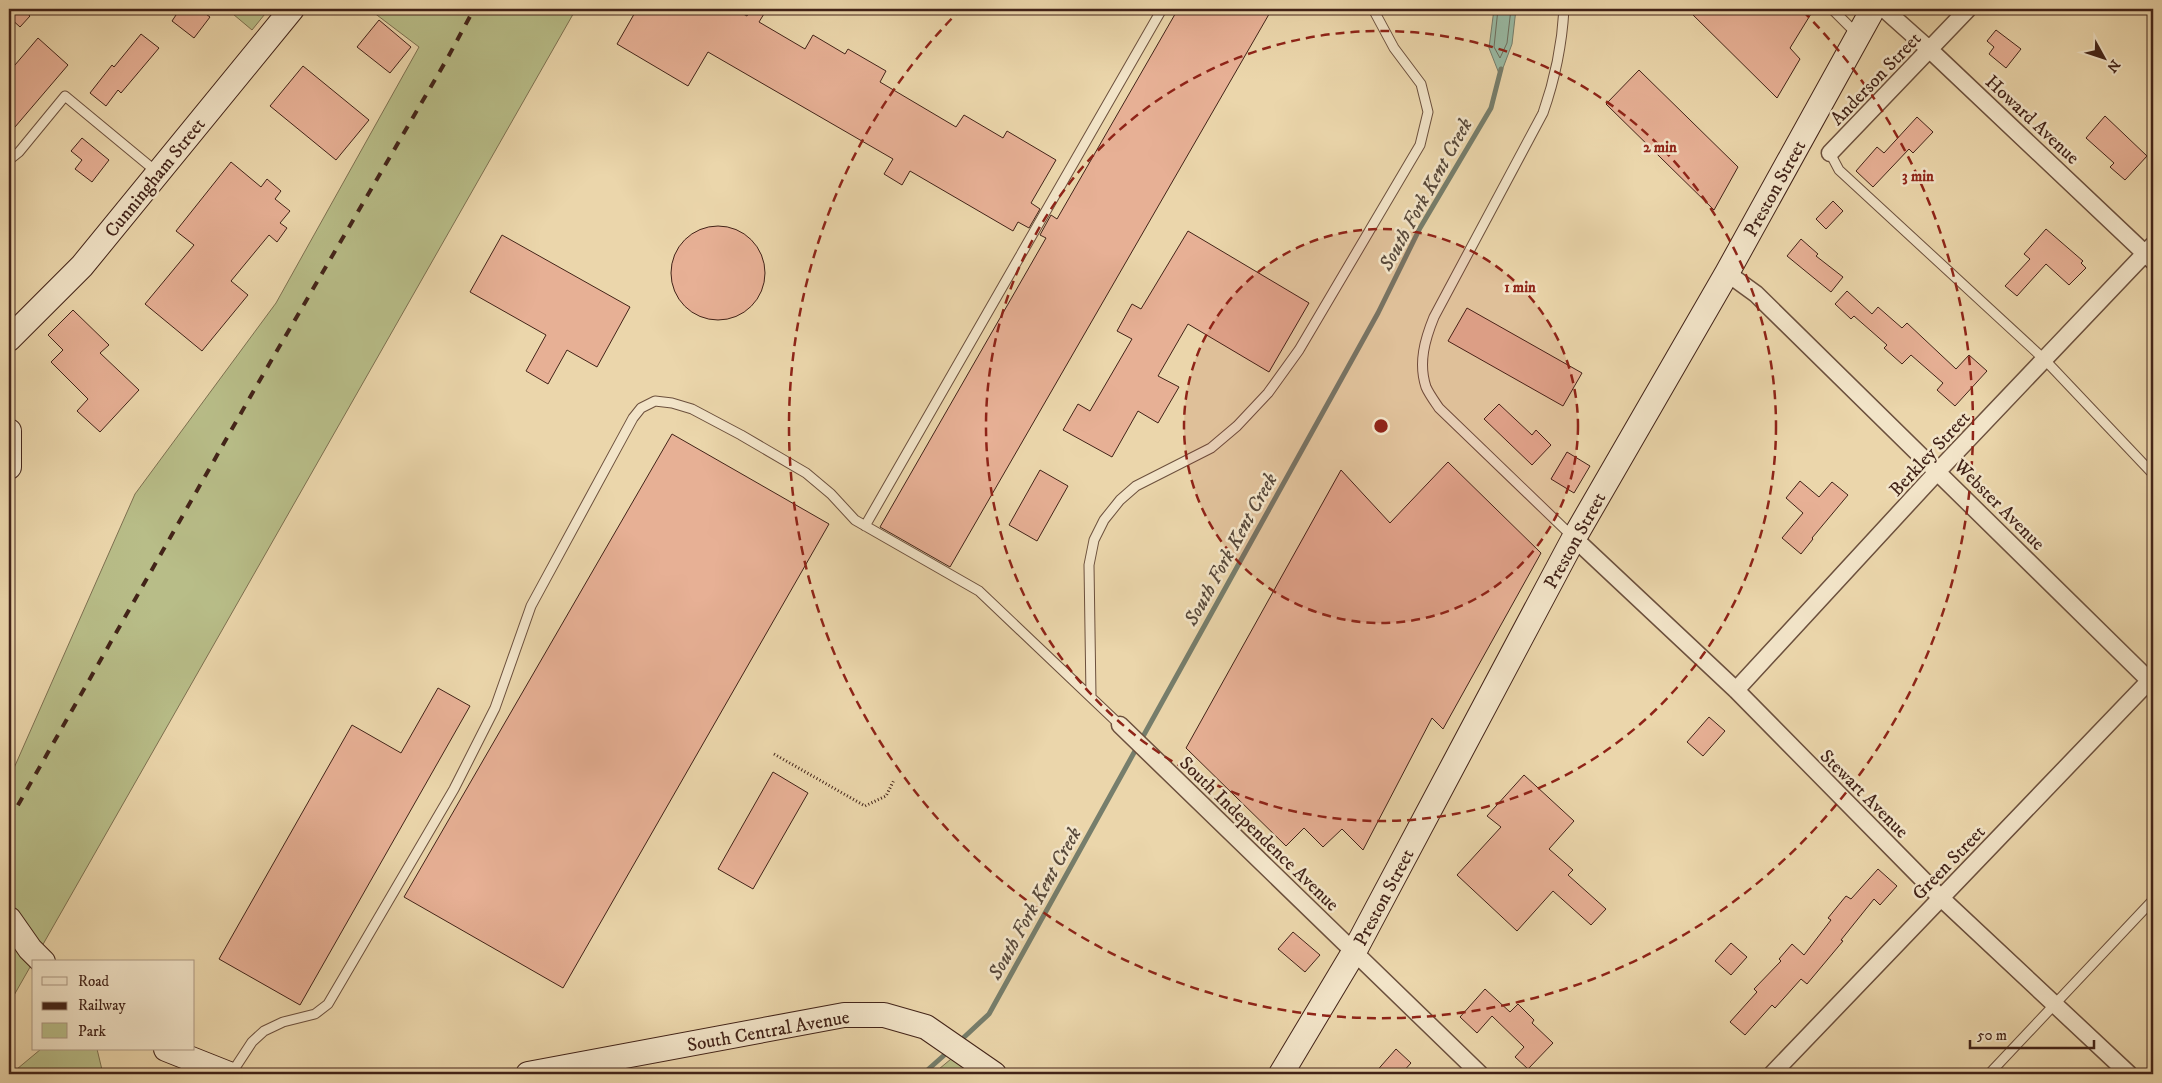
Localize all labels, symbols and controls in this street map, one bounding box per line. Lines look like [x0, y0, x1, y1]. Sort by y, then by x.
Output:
street label: Anderson Street [1826, 28, 1926, 131]
north arrow [2080, 32, 2130, 82]
text: N [2102, 56, 2124, 76]
street label: Howard Avenue [1980, 71, 2084, 170]
street label: Cunningham Street [100, 114, 210, 242]
water label: South Fork Kent Creek [1374, 114, 1479, 276]
street label: Preston Street [1739, 137, 1811, 241]
text: 2 min [1643, 138, 1677, 157]
text: 3 min [1902, 167, 1934, 186]
text: 1 min [1504, 278, 1536, 297]
street label: Berkley Street [1885, 407, 1975, 501]
centre of rings [1372, 417, 1390, 435]
street label: Webster Avenue [1948, 454, 2049, 556]
water label: South Fork Kent Creek [1179, 469, 1284, 631]
street label: Preston Street [1539, 489, 1611, 593]
street label: Stewart Avenue [1815, 745, 1913, 843]
street label: South Independence Avenue [1174, 752, 1344, 916]
street label: Green Street [1908, 821, 1990, 905]
water label: South Fork Kent Creek [983, 823, 1088, 985]
street label: Preston Street [1349, 845, 1419, 950]
legend [32, 960, 195, 1050]
text: Road [78, 972, 110, 991]
text: Railway [78, 996, 126, 1015]
street label: South Central Avenue [685, 1006, 851, 1057]
scale bar [1970, 1018, 2093, 1050]
text: Park [78, 1022, 107, 1041]
text: 50 m [1977, 1026, 2007, 1045]

